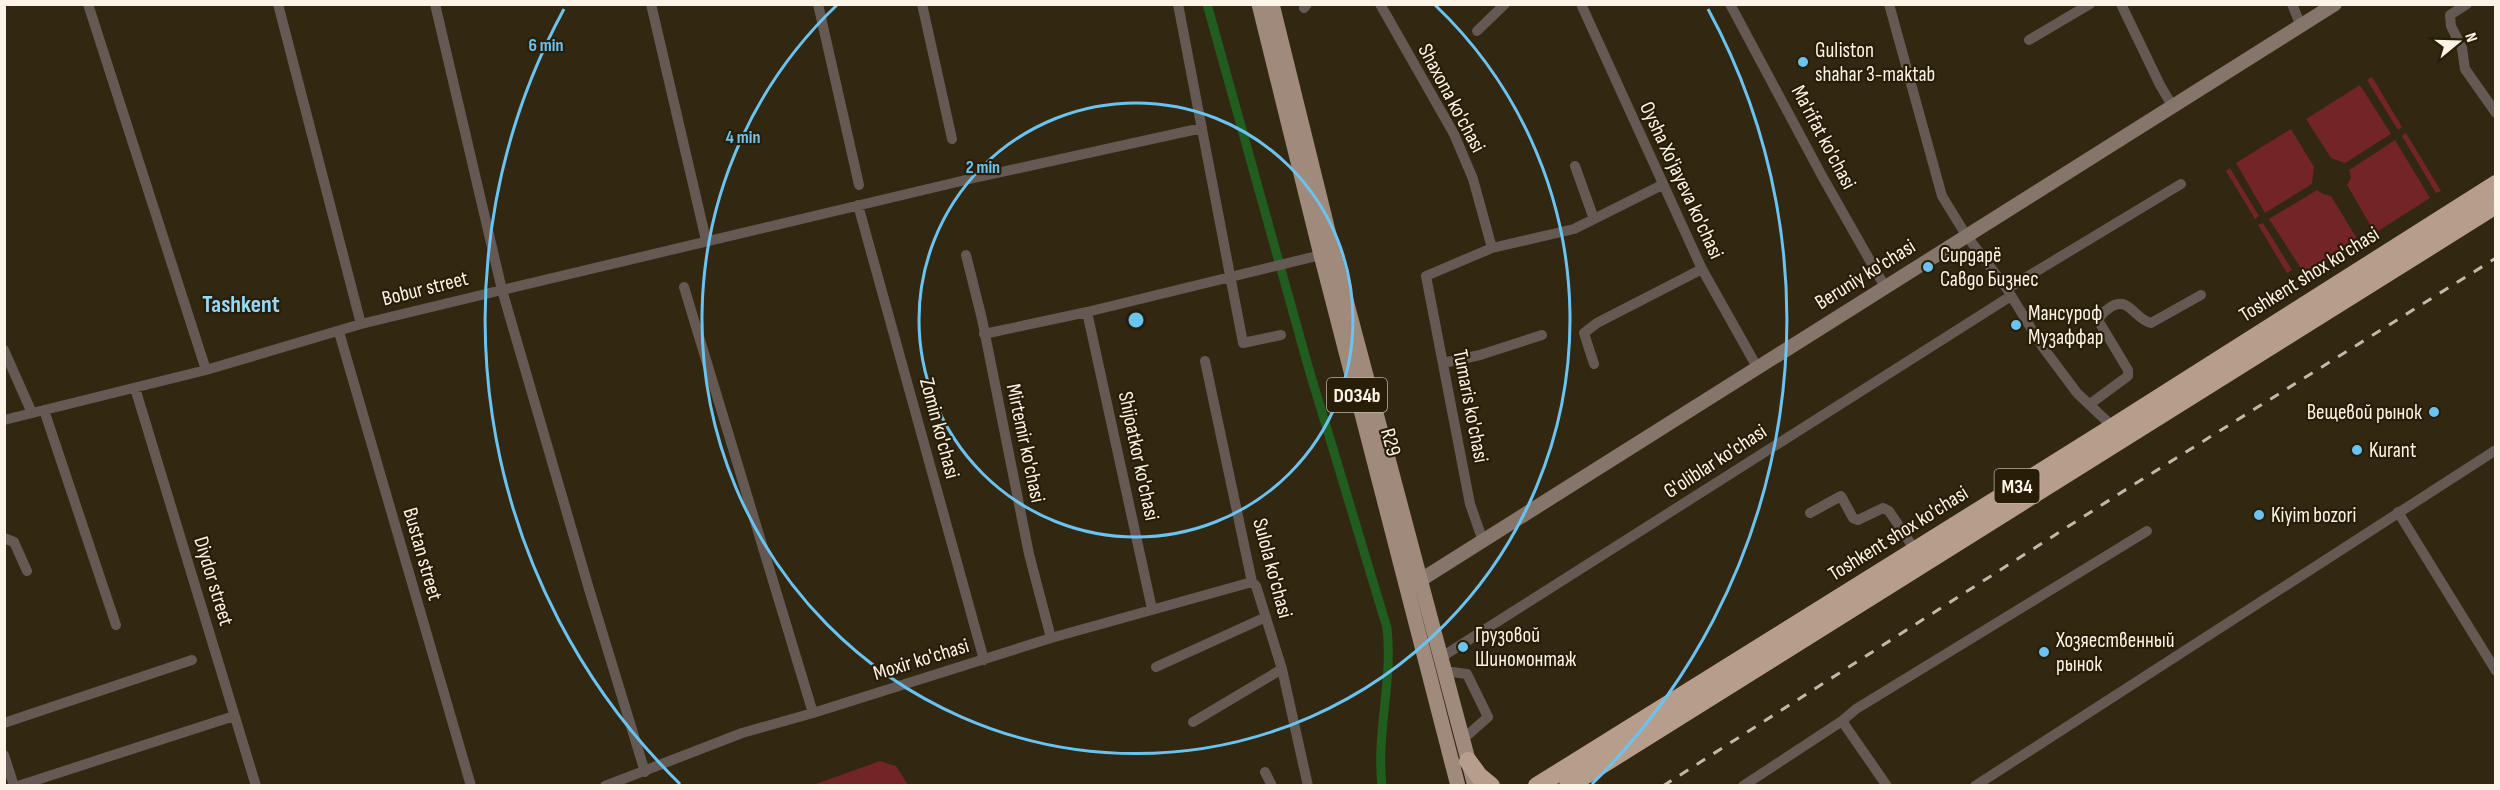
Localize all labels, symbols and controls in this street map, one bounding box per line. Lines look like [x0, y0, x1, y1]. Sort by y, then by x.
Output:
north arrow [2428, 12, 2488, 72]
text: N [2460, 30, 2481, 45]
text: 6 min [529, 35, 563, 56]
place label: Guliston shahar 3-maktab [1815, 38, 1935, 87]
street label: Shaxona ko'chasi [1413, 40, 1491, 157]
marker: Guliston shahar 3-maktab [1796, 55, 1810, 69]
street label: Ma'rifat ko'chasi [1786, 81, 1861, 193]
street label: Oysha Xo'jayeva ko'chasi [1634, 98, 1729, 263]
text: 4 min [726, 127, 760, 148]
text: 2 min [966, 157, 1000, 178]
street label: Toshkent shox ko'chasi [2235, 221, 2384, 327]
street label: Beruniy ko'chasi [1810, 234, 1920, 315]
place label: Сирдарё Савдо Бизнес [1940, 243, 2039, 292]
marker: Сирдарё Савдо Бизнес [1921, 260, 1935, 274]
street label: Bobur street [380, 266, 471, 311]
district label: Tashkent [202, 290, 280, 319]
place label: Мансуроф Музаффар [2028, 301, 2103, 350]
centre of rings [1126, 310, 1146, 330]
marker: Мансуроф Музаффар [2009, 318, 2023, 332]
street label: Tumaris ko'chasi [1447, 347, 1494, 465]
street label: Zomin ko'chasi [914, 375, 965, 481]
road number: D034b [1327, 378, 1387, 412]
street label: Mirtemir ko'chasi [1001, 381, 1050, 505]
street label: Shijoatkor ko'chasi [1113, 389, 1164, 523]
place label: Вещевой рынок [2307, 400, 2422, 425]
marker: Вещевой рынок [2427, 405, 2441, 419]
street label: G'oliblar ko'chasi [1659, 419, 1771, 504]
street label: R29 [1375, 426, 1406, 459]
place label: Kurant [2369, 438, 2416, 463]
marker: Kurant [2350, 443, 2364, 457]
road number: M34 [1994, 469, 2040, 503]
street label: Toshkent shox ko'chasi [1824, 480, 1973, 586]
place label: Kiyim bozori [2271, 503, 2356, 528]
street label: Bustаn street [397, 505, 448, 603]
marker: Kiyim bozori [2252, 508, 2266, 522]
street label: Sulola ko'chasi [1247, 515, 1298, 621]
street label: Diydor street [188, 534, 239, 629]
place label: Грузовой Шиномонтаж [1475, 623, 1577, 672]
place label: Хозяественный рынок [2055, 628, 2175, 677]
street label: Moxir ko'chasi [870, 633, 972, 686]
marker: Грузовой Шиномонтаж [1456, 640, 1470, 654]
marker: Хозяественный рынок [2037, 645, 2051, 659]

